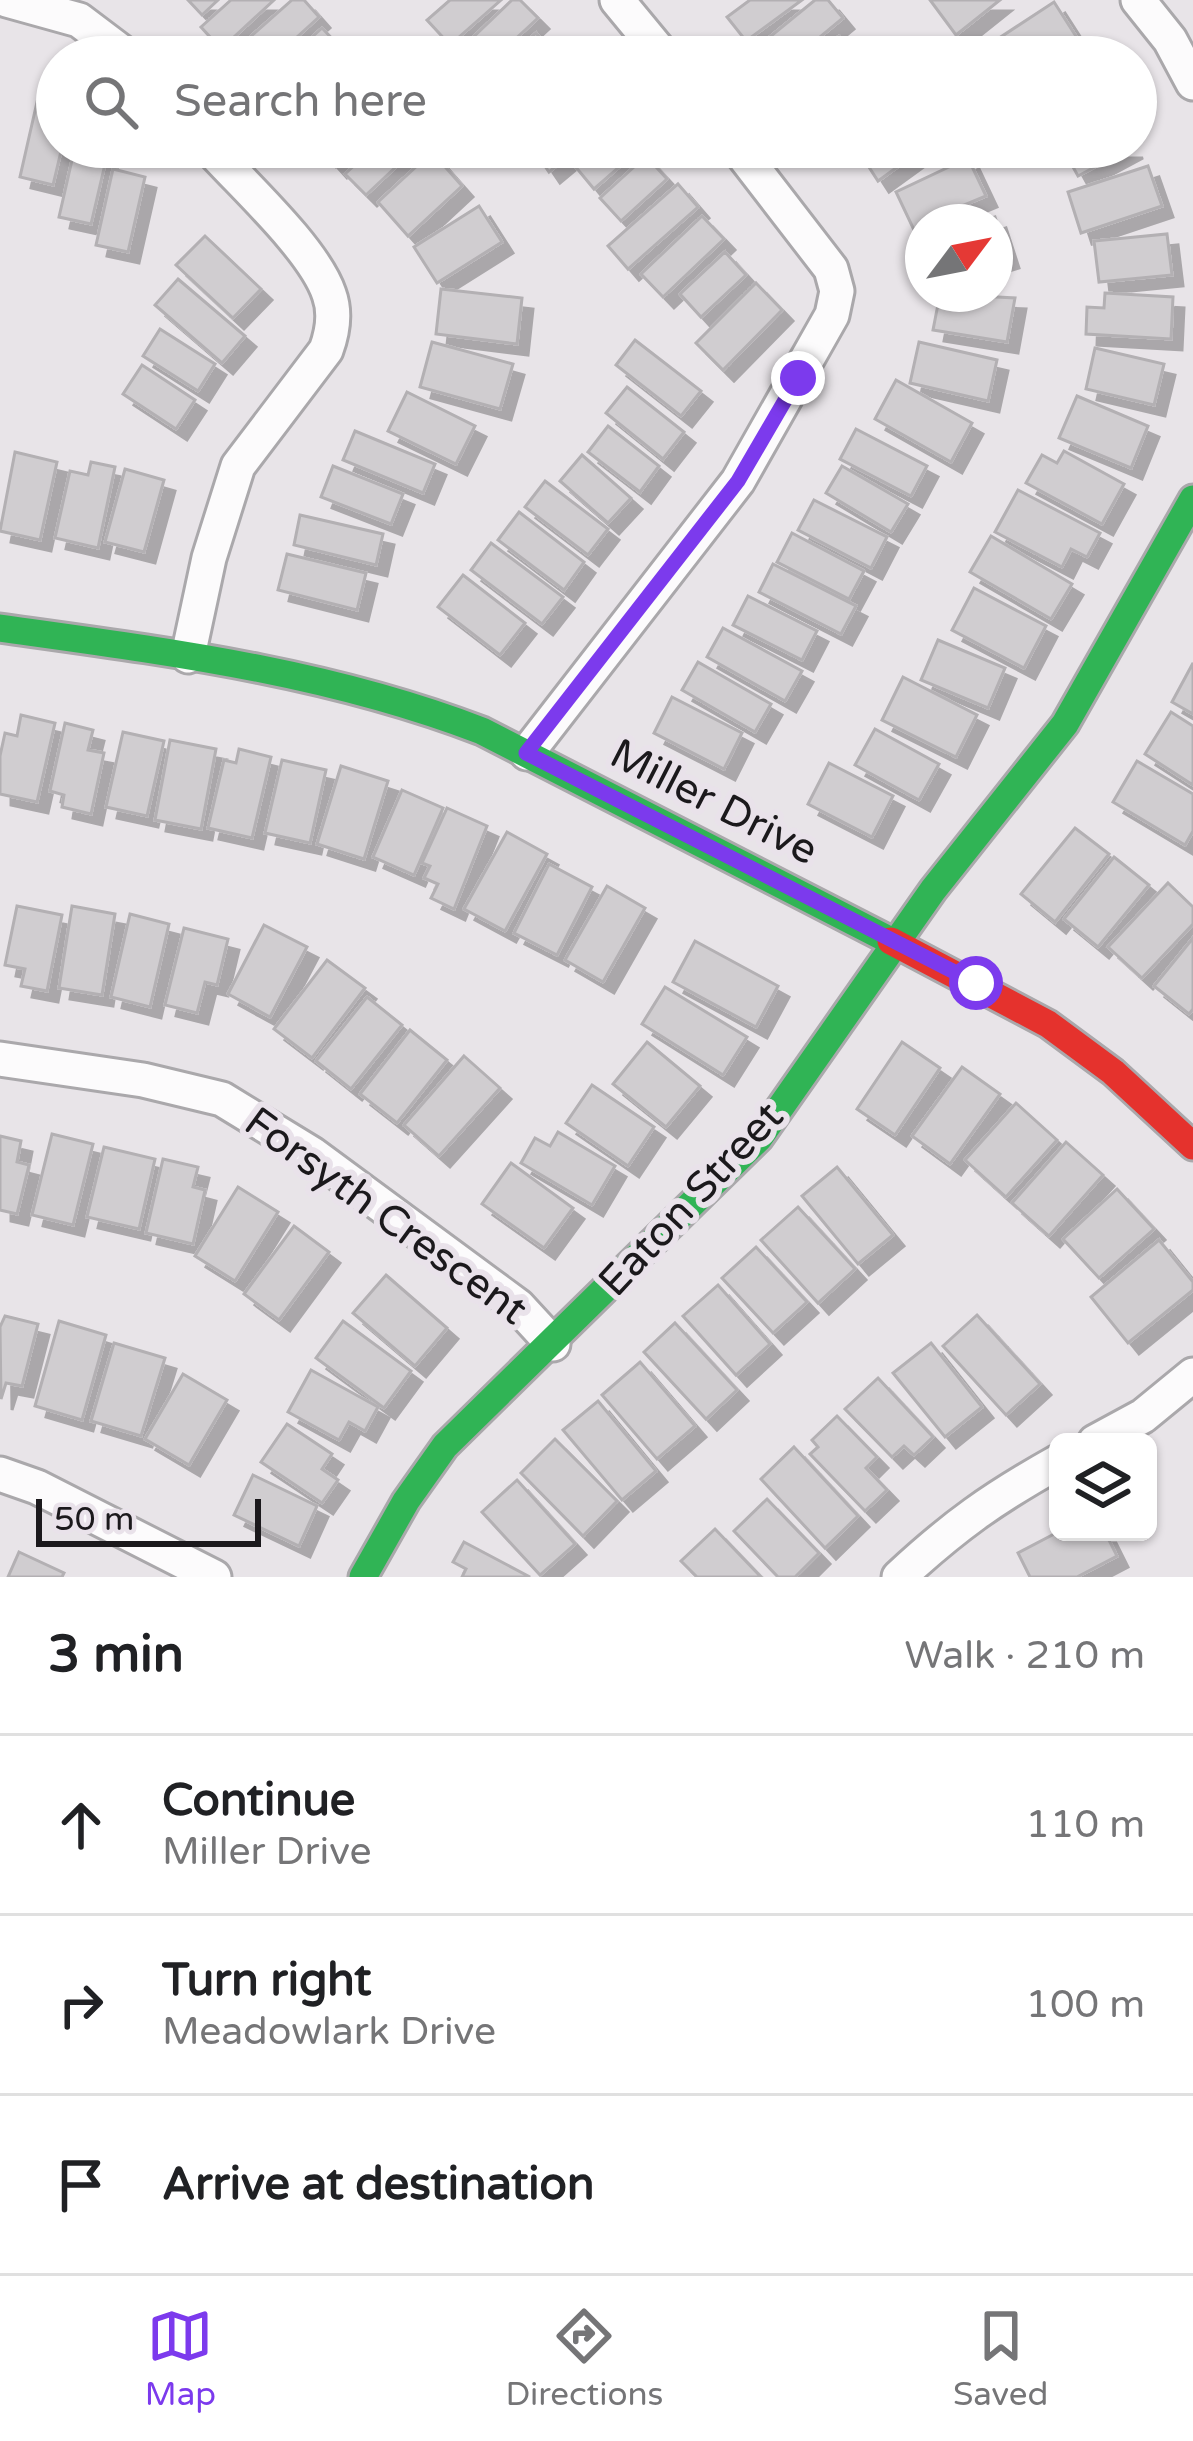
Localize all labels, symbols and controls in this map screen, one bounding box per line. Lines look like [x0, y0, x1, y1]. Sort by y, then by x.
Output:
search box [36, 36, 1157, 168]
icon: search [78, 69, 144, 135]
text: Search here [174, 75, 427, 129]
north arrow [905, 204, 1013, 312]
route end [771, 351, 825, 405]
street label: Miller Drive [602, 728, 826, 876]
route start [949, 956, 1003, 1010]
street label: Eaton Street [588, 1091, 794, 1307]
street label: Forsyth Crescent [235, 1096, 537, 1336]
map controls [1049, 1433, 1157, 1541]
button: layers [1049, 1433, 1157, 1541]
scale bar [36, 1493, 261, 1546]
text: 50 m [54, 1500, 134, 1539]
text: 3 min [48, 1624, 184, 1686]
text: Walk · 210 m [904, 1632, 1145, 1679]
text: Continue [162, 1774, 355, 1828]
icon: ahead [48, 1792, 114, 1858]
text: 110 m [1026, 1801, 1145, 1848]
text: Miller Drive [162, 1828, 372, 1875]
text: Turn right [162, 1954, 371, 2008]
icon: right [48, 1972, 114, 2038]
text: 100 m [1026, 1981, 1145, 2028]
text: Meadowlark Drive [162, 2008, 496, 2055]
icon: arrive [48, 2152, 114, 2218]
text: Arrive at destination [162, 2158, 594, 2212]
tab: Map [145, 2303, 216, 2414]
tab: Directions [506, 2303, 663, 2414]
tab: Saved [953, 2303, 1048, 2414]

